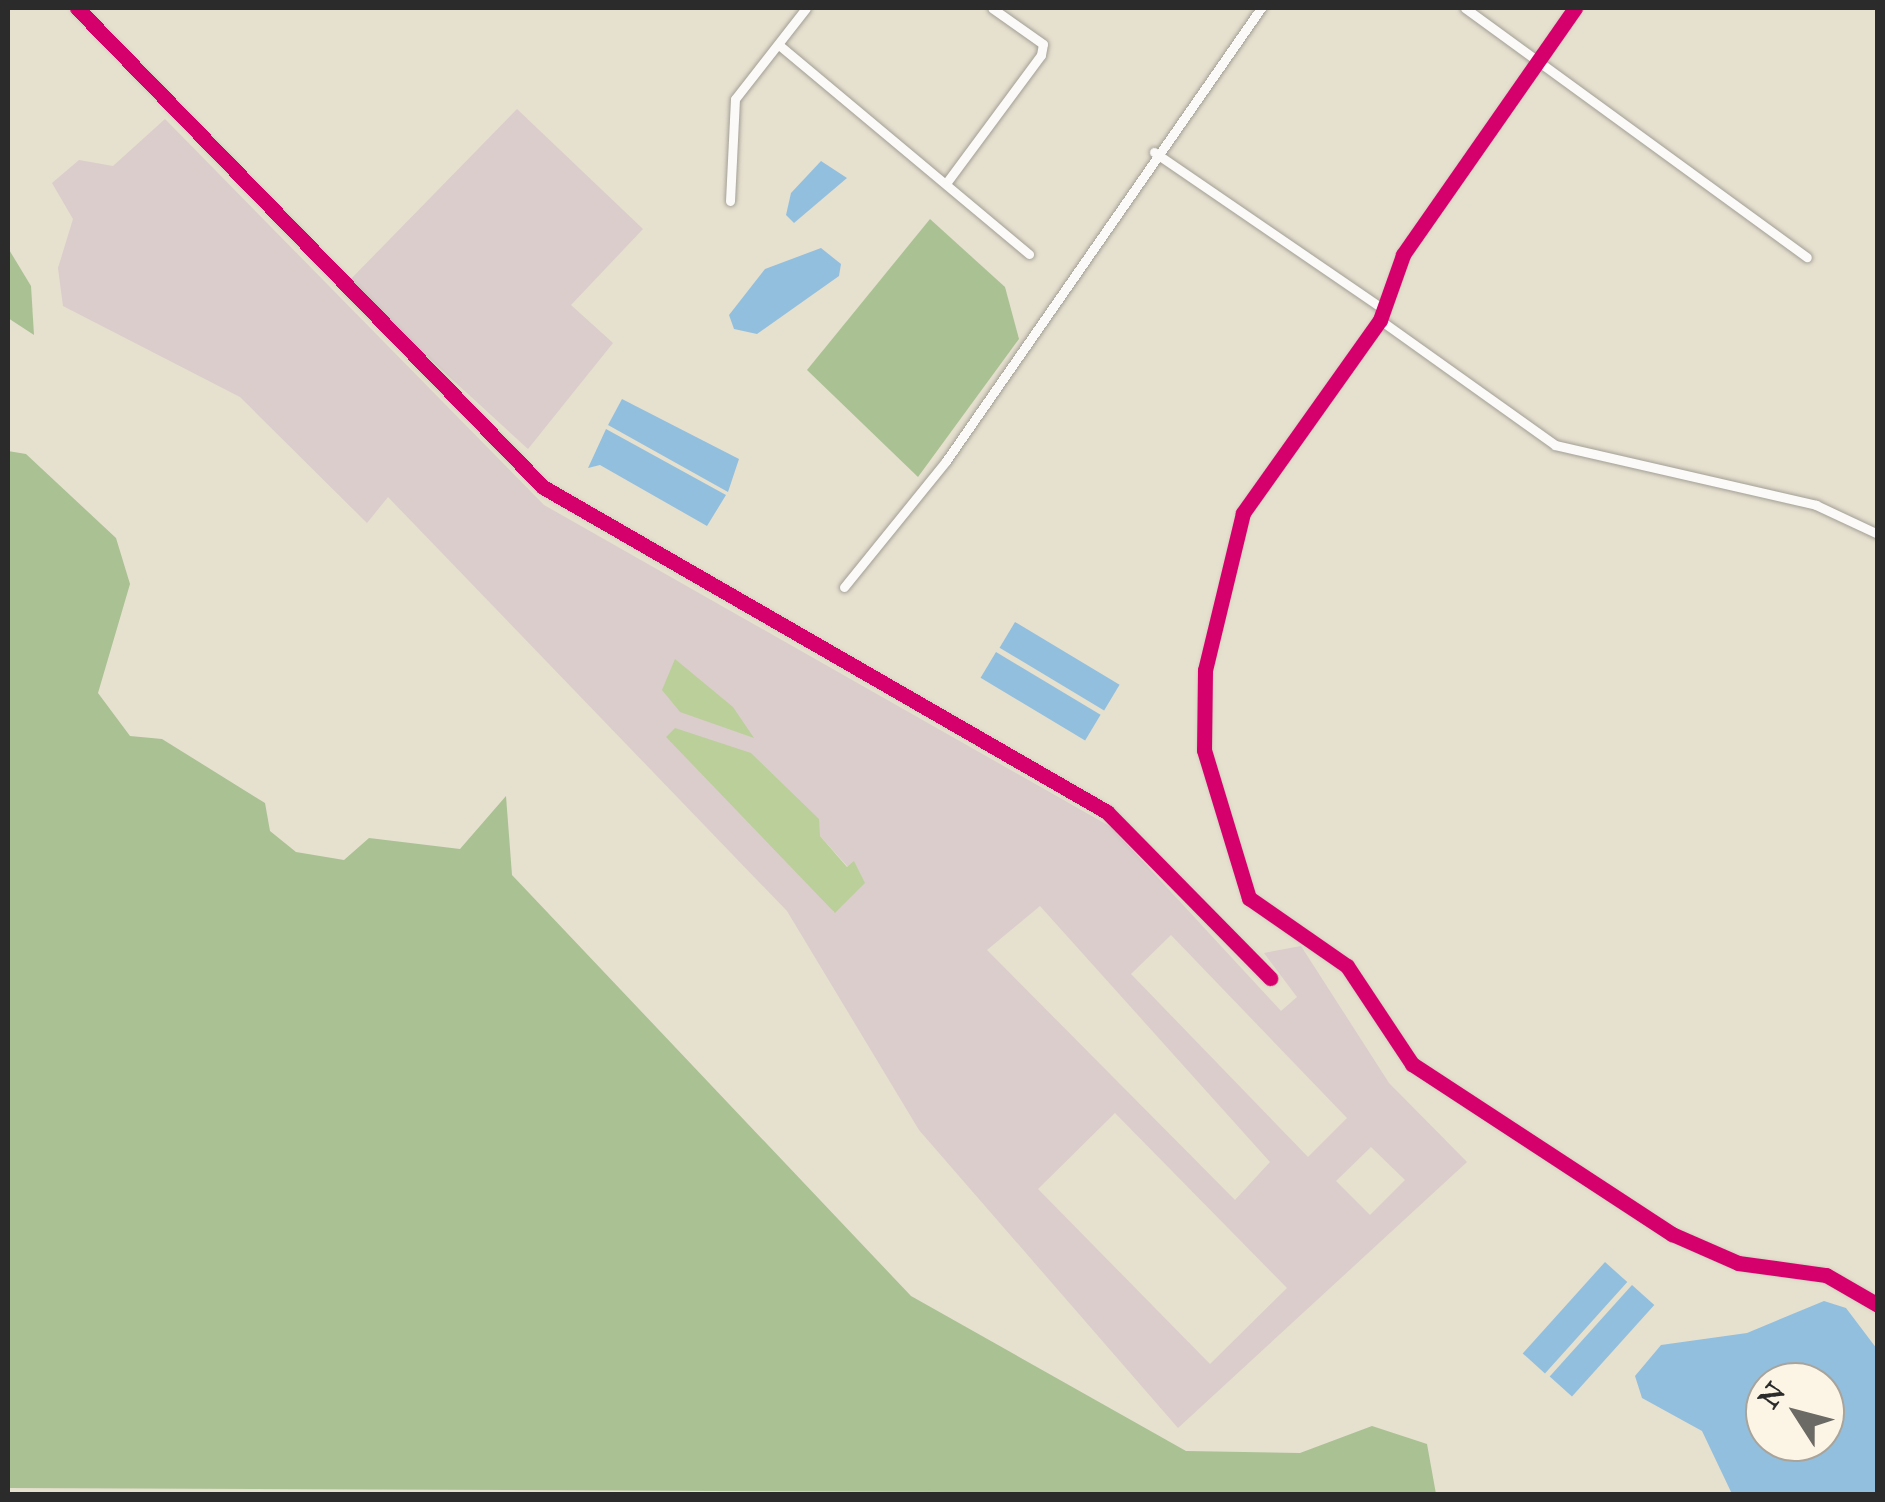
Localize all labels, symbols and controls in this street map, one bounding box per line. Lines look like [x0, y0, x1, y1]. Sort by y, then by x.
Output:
north arrow [1745, 1362, 1845, 1462]
text: N [1751, 1375, 1793, 1415]

